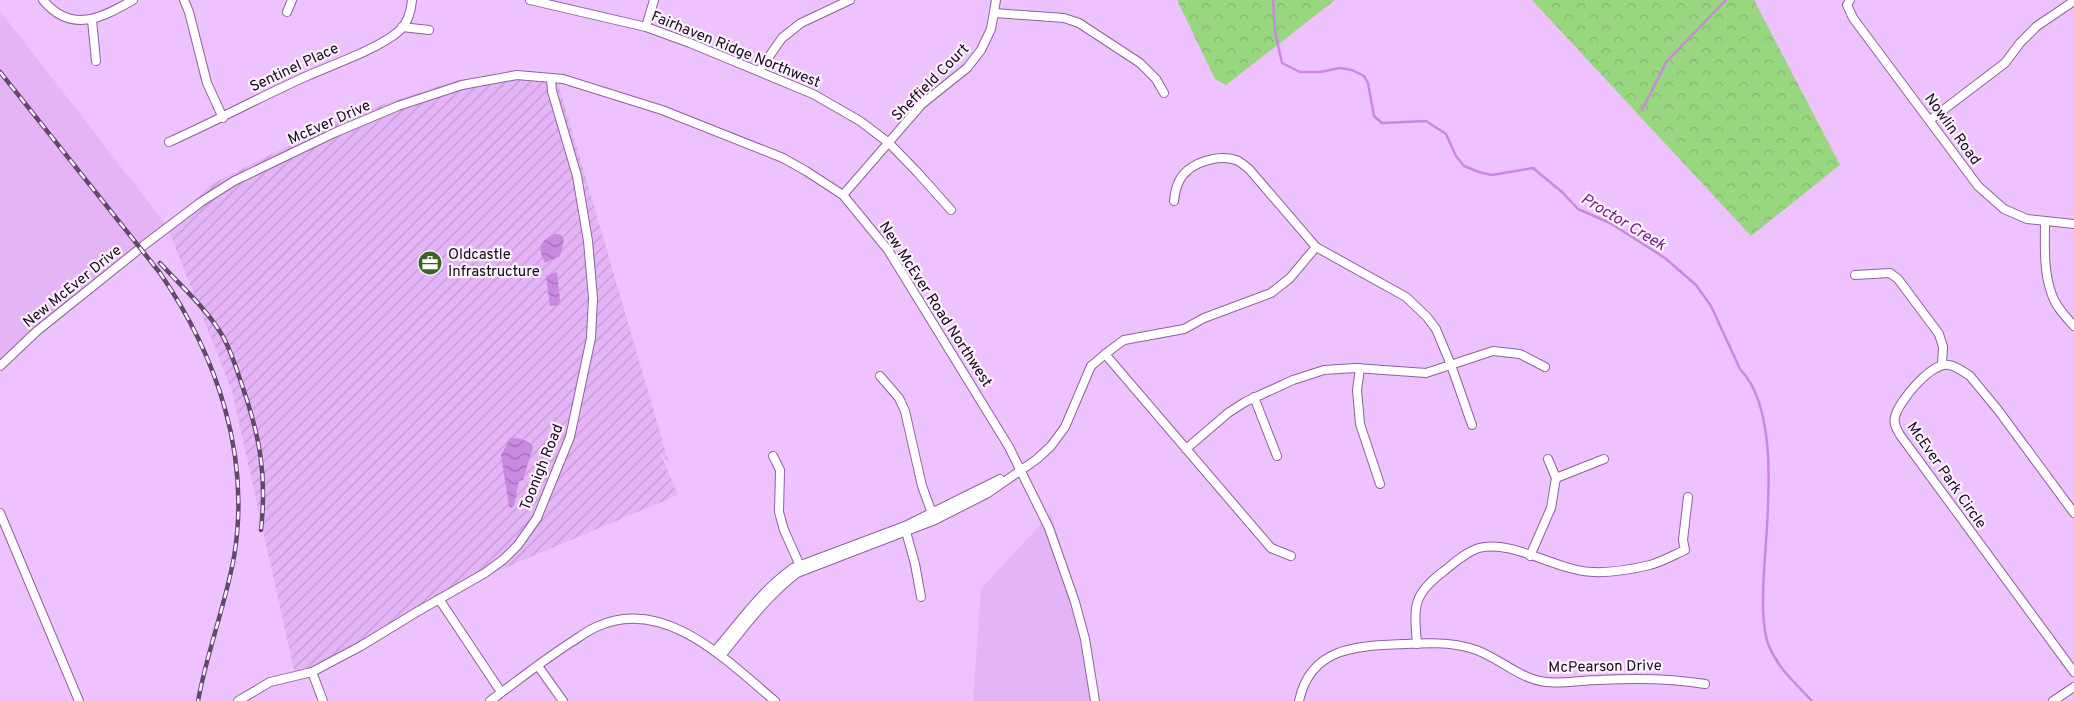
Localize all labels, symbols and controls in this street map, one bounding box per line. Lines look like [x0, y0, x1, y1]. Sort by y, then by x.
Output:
street label: Fairhaven Ridge Northwest [648, 8, 823, 93]
street label: Sentinel Place [247, 40, 342, 97]
street label: Sheffield Court [888, 40, 974, 126]
street label: Nowlin Road [1919, 90, 1984, 169]
street label: McEver Drive [285, 97, 374, 150]
water label: Proctor Creek [1577, 190, 1670, 256]
street label: New McEver Road Northwest [874, 218, 995, 391]
street label: New McEver Drive [20, 242, 126, 333]
place label: Oldcastle Infrastructure [448, 246, 540, 282]
office icon: Oldcastle Infrastructure [417, 250, 443, 276]
street label: McEver Park Circle [1902, 419, 1990, 533]
street label: Toonigh Road [516, 421, 568, 514]
street label: McPearson Drive [1548, 657, 1662, 678]

